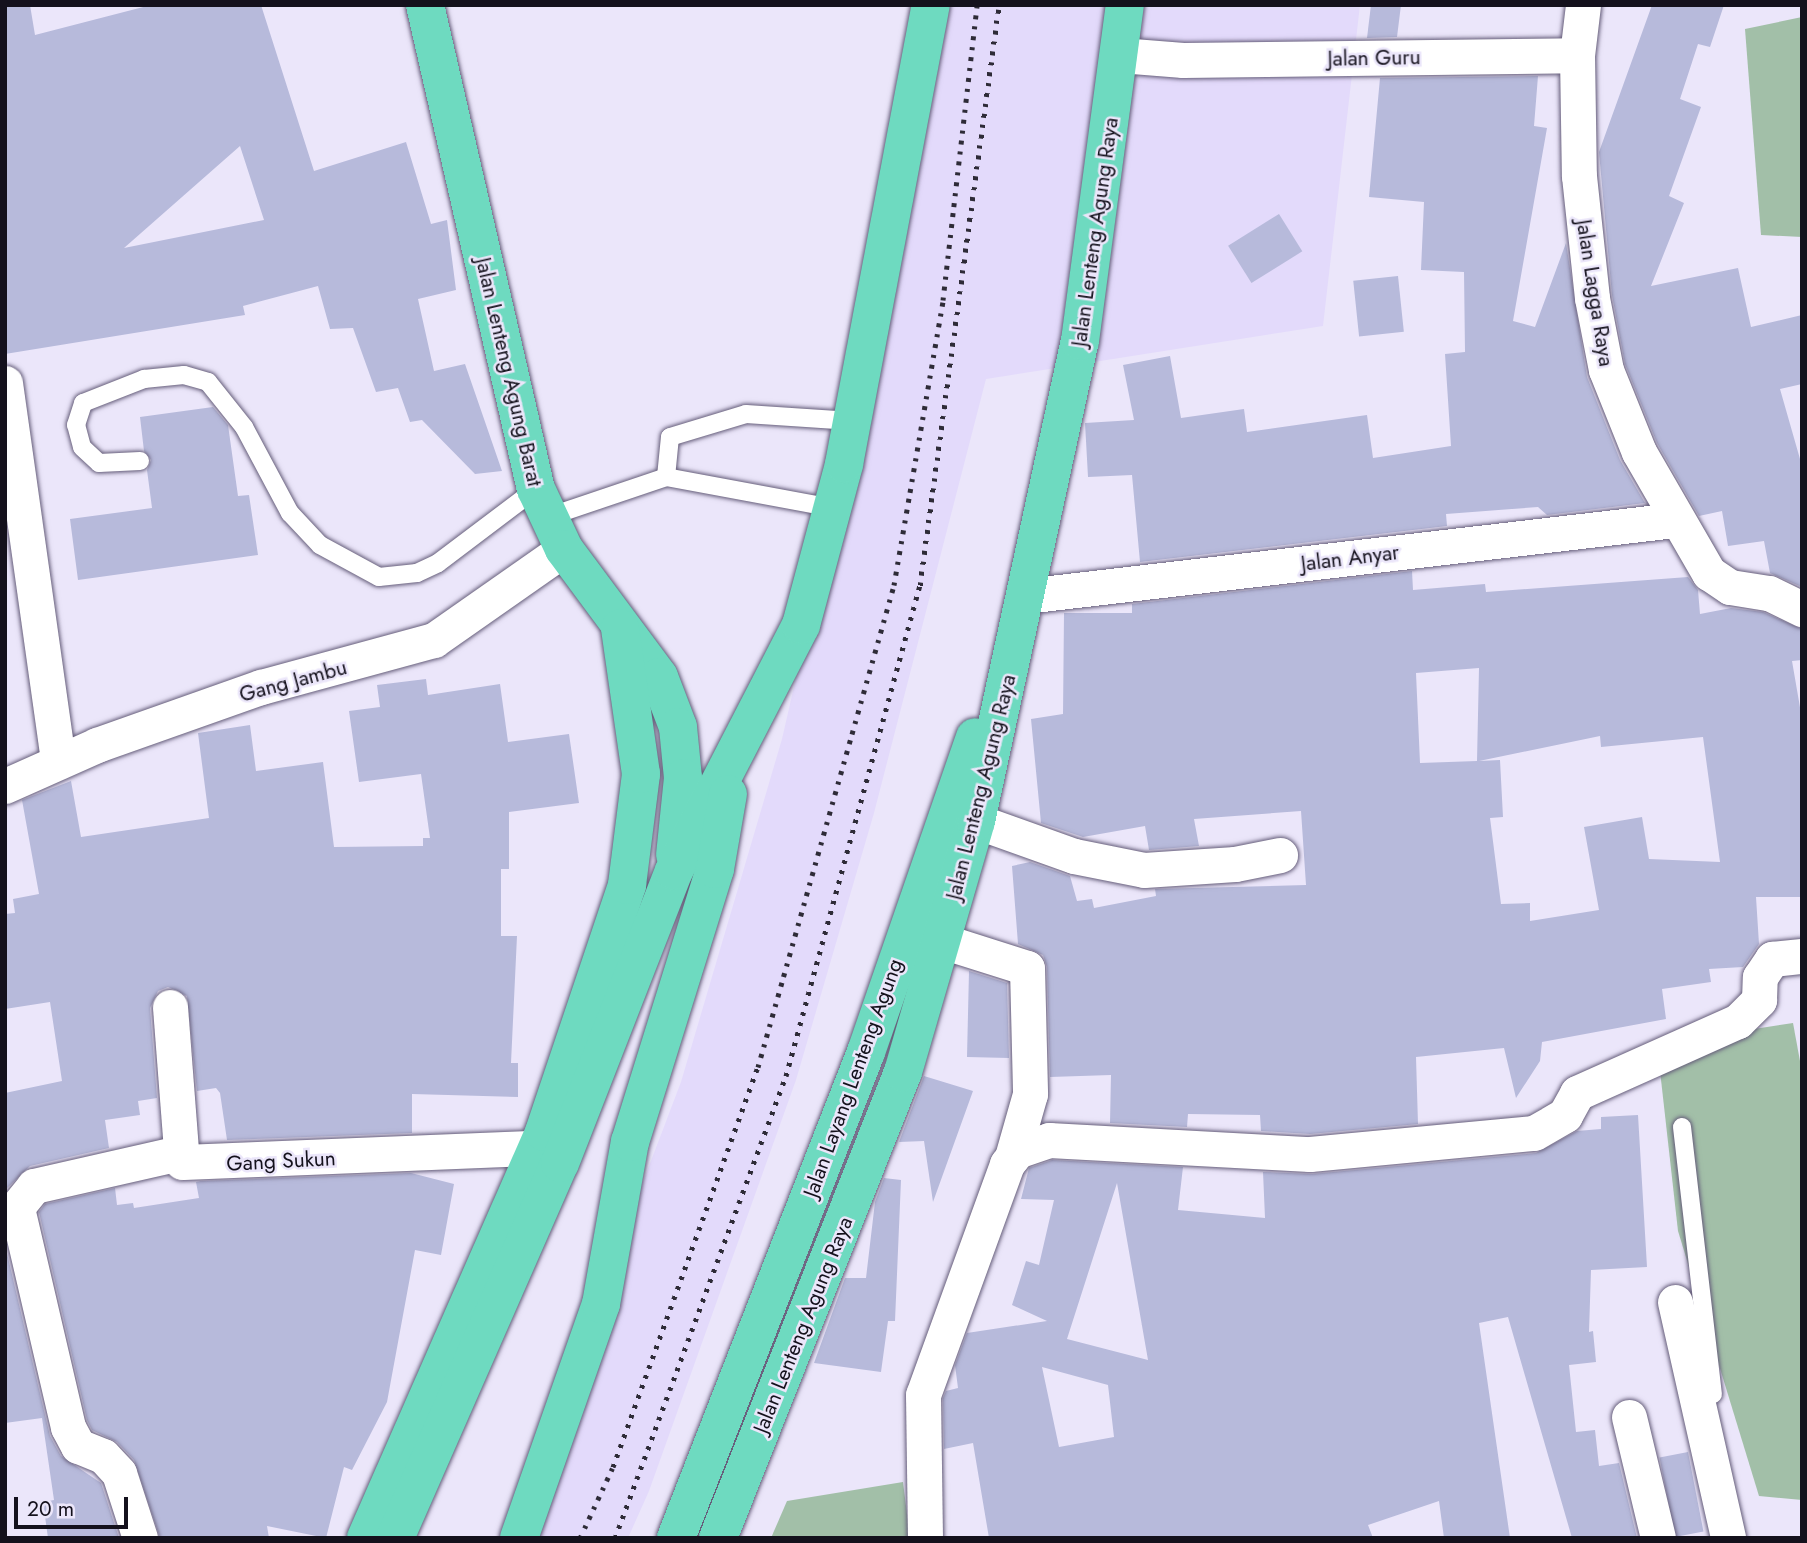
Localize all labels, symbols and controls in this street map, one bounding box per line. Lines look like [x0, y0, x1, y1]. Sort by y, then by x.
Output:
street label: Jalan Guru [1327, 45, 1421, 71]
street label: Jalan Lenteng Agung Raya [1066, 116, 1124, 348]
street label: Jalan Lagga Raya [1571, 218, 1619, 368]
street label: Jalan Lenteng Agung Barat [470, 255, 548, 489]
street label: Jalan Anyar [1299, 539, 1401, 577]
street label: Gang Jambu [237, 655, 349, 707]
street label: Jalan Lenteng Agung Raya [941, 672, 1021, 902]
street label: Jalan Layang Lenteng Agung [798, 955, 908, 1201]
street label: Gang Sukun [226, 1146, 336, 1176]
street label: Jalan Lenteng Agung Raya [748, 1213, 858, 1437]
scale bar [18, 1484, 131, 1528]
text: 20 m [27, 1494, 74, 1524]

